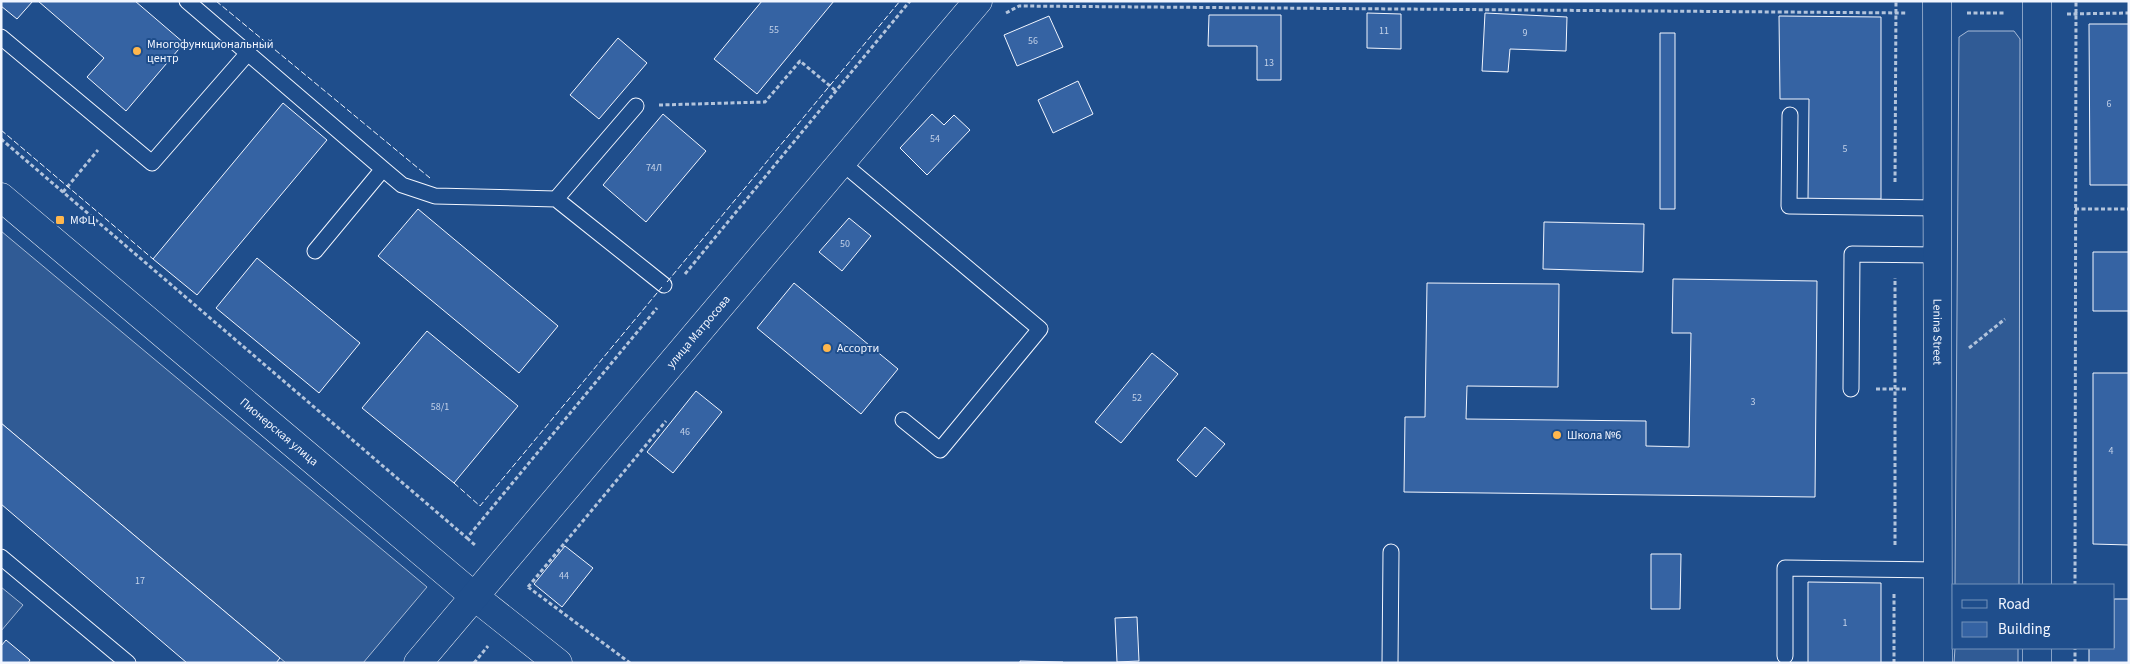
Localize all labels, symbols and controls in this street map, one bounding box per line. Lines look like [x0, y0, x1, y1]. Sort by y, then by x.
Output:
house number: 55 [769, 23, 779, 37]
house number: 11 [1379, 24, 1389, 38]
house number: 9 [1523, 26, 1528, 40]
house number: 56 [1028, 34, 1038, 48]
place label: Многофункциональный центр [147, 36, 274, 67]
marker: Многофункциональный центр [131, 45, 143, 57]
house number: 13 [1264, 56, 1274, 70]
house number: 6 [2107, 97, 2112, 111]
house number: 54 [930, 132, 940, 146]
house number: 5 [1843, 142, 1848, 156]
house number: 74Л [646, 161, 662, 175]
place label: МФЦ [70, 212, 96, 229]
marker: МФЦ [54, 214, 66, 226]
house number: 50 [840, 237, 850, 251]
street label: улица Матросова [662, 291, 734, 372]
street label: Lenina Street [1929, 299, 1946, 365]
place label: Ассорти [837, 340, 879, 357]
marker: Ассорти [821, 342, 833, 354]
house number: 52 [1132, 391, 1142, 405]
street label: Пионерская улица [236, 394, 322, 470]
house number: 3 [1751, 395, 1756, 409]
house number: 58/1 [431, 400, 449, 414]
house number: 46 [680, 425, 690, 439]
place label: Школа №6 [1567, 427, 1621, 444]
marker: Школа №6 [1551, 429, 1563, 441]
house number: 4 [2109, 444, 2114, 458]
house number: 44 [559, 569, 569, 583]
house number: 17 [135, 574, 145, 588]
legend [1952, 584, 2115, 649]
text: Road [1998, 594, 2030, 615]
house number: 1 [1843, 616, 1848, 630]
text: Building [1998, 619, 2051, 640]

